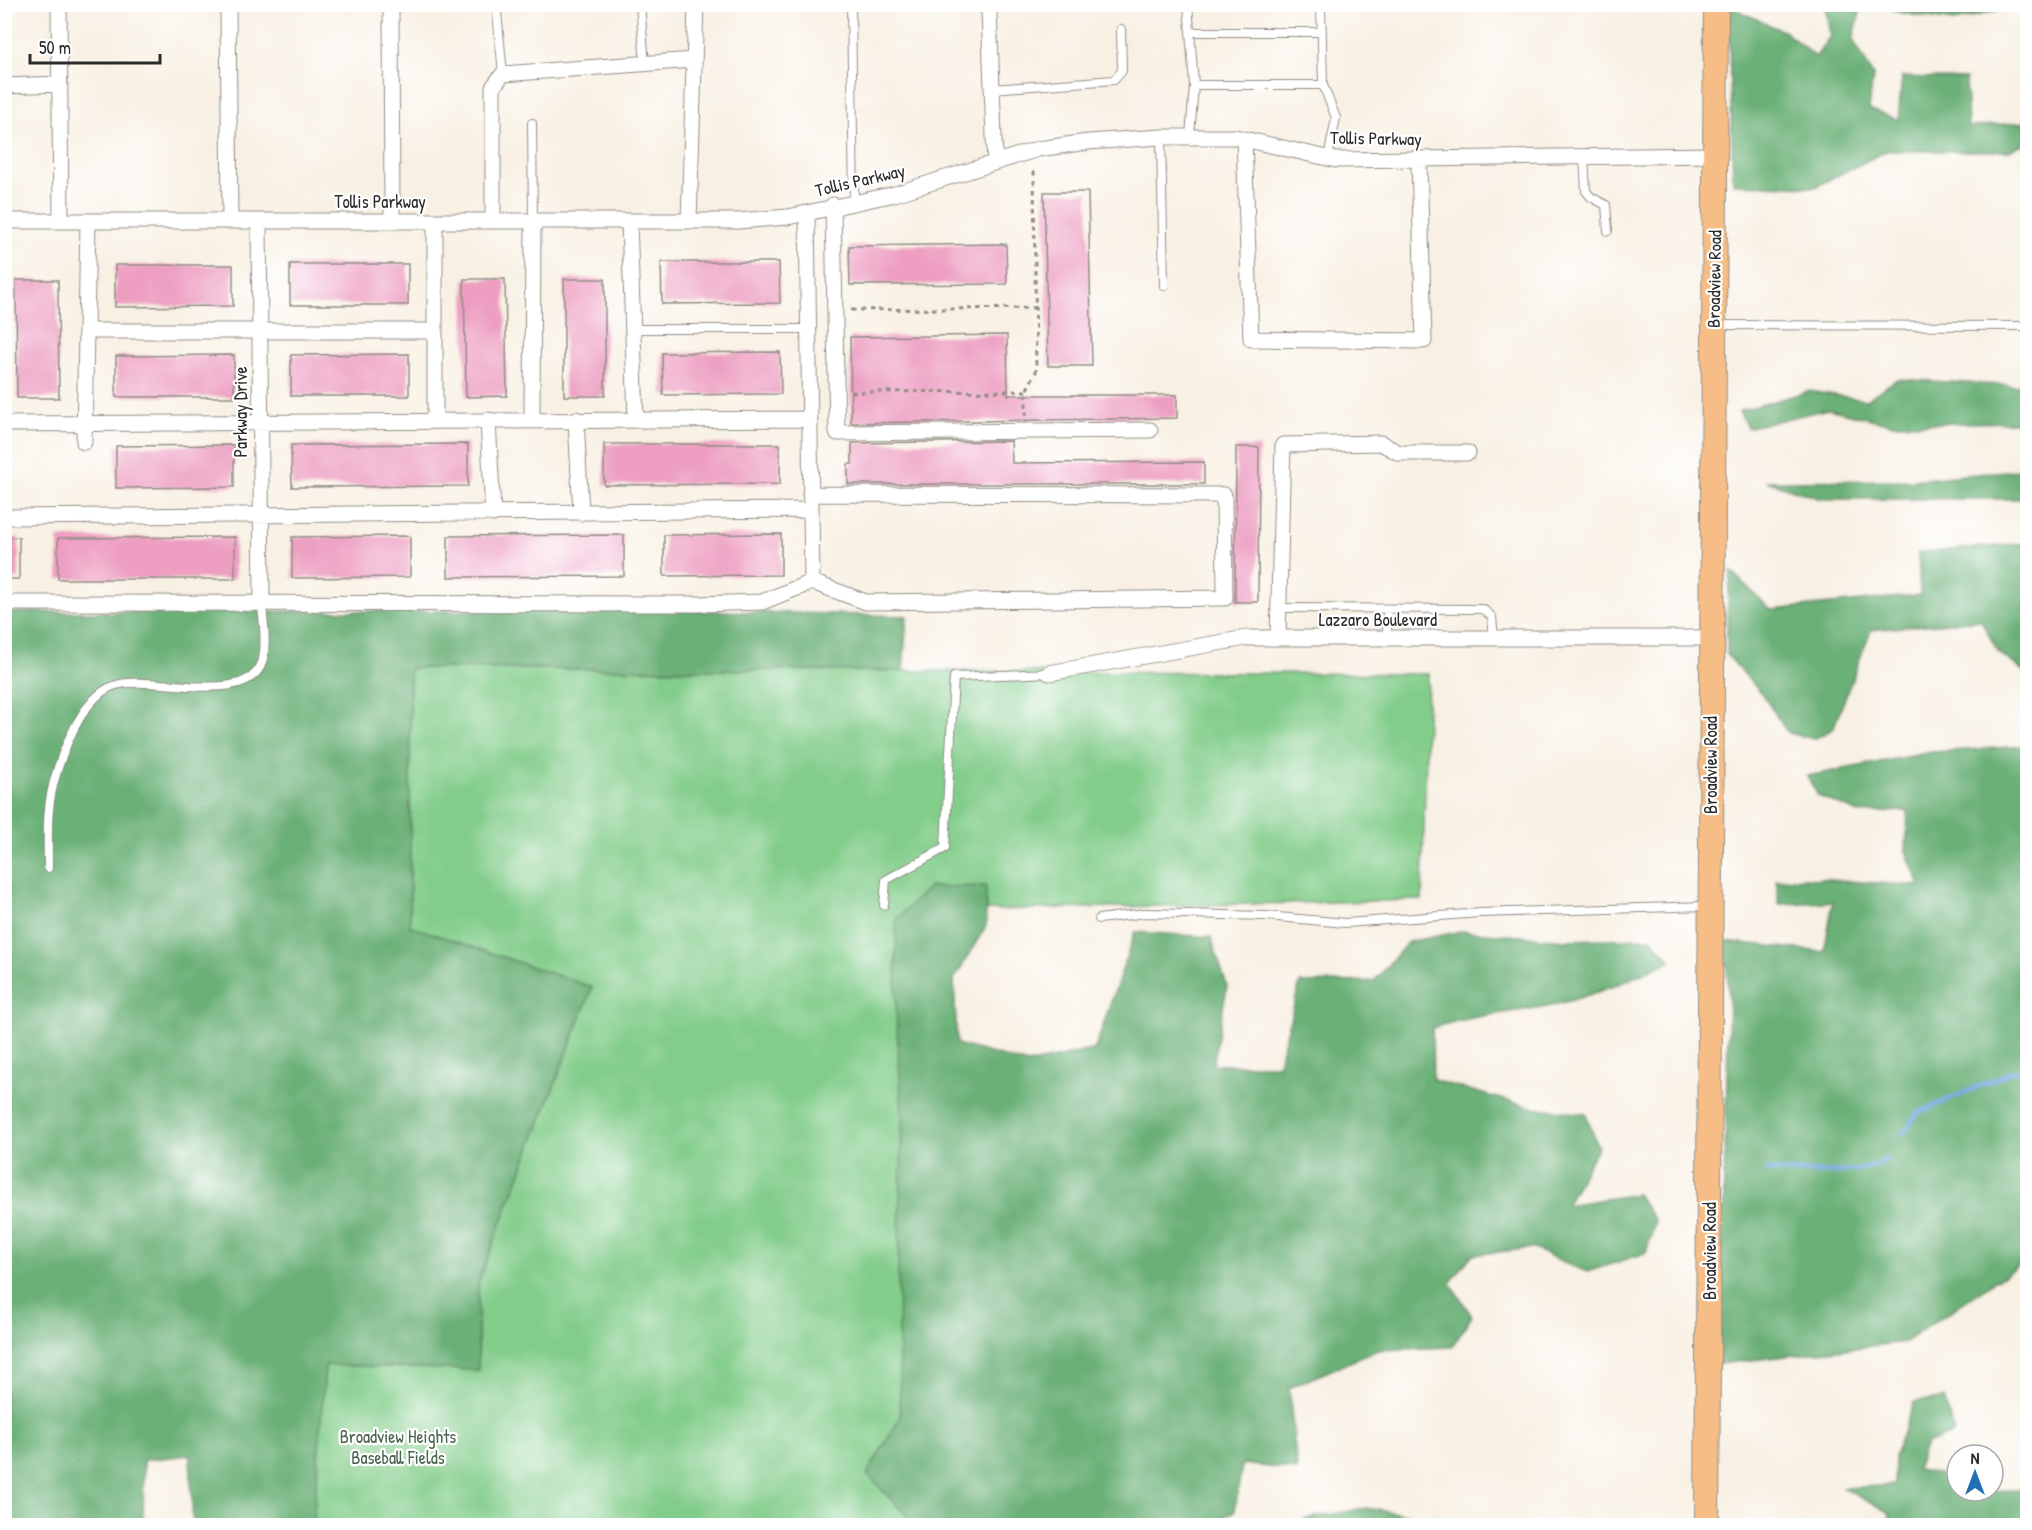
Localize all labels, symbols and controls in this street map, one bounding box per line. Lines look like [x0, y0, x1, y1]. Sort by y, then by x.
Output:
scale bar [30, 27, 160, 65]
text: 50 m [39, 35, 71, 60]
street label: Tollis Parkway [1330, 125, 1422, 151]
street label: Tollis Parkway [813, 157, 908, 202]
street label: Tollis Parkway [334, 189, 426, 214]
street label: Broadview Road [1701, 230, 1727, 328]
street label: Parkway Drive [228, 366, 253, 458]
street label: Lazzaro Boulevard [1319, 607, 1437, 632]
street label: Broadview Road [1698, 716, 1723, 814]
street label: Broadview Road [1697, 1202, 1722, 1300]
park label: Broadview Heights Baseball Fields [340, 1424, 456, 1470]
north arrow [1945, 1443, 2005, 1503]
text: N [1971, 1447, 1980, 1469]

